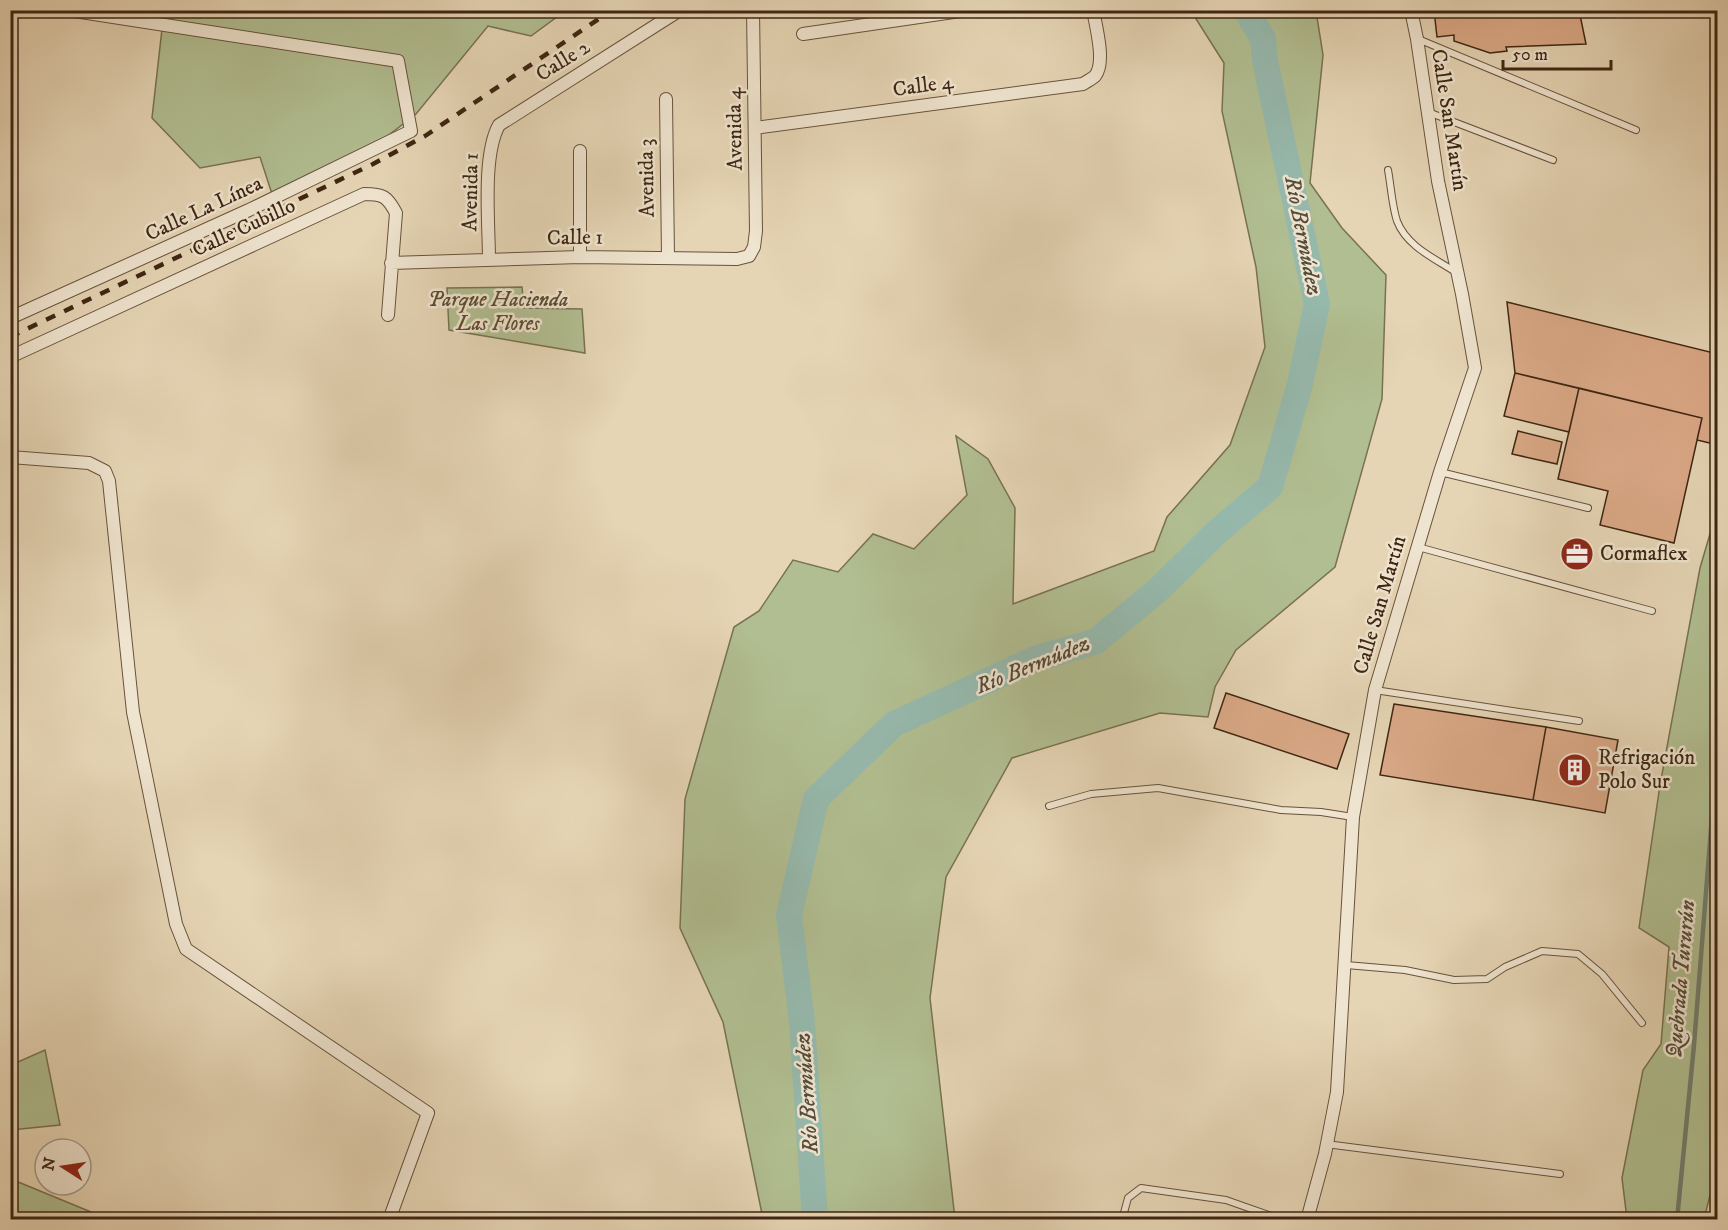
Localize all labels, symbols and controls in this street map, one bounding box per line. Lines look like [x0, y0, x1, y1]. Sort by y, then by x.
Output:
scale bar [1503, 33, 1611, 71]
street label: Calle 2 [531, 34, 595, 88]
text: 50 m [1512, 44, 1548, 66]
street label: Calle San Martín [1425, 47, 1473, 193]
street label: Calle 4 [891, 69, 956, 103]
street label: Avenida 4 [721, 86, 749, 171]
street label: Avenida 3 [633, 138, 661, 218]
street label: Avenida 1 [457, 152, 485, 232]
street label: Calle La Línea [141, 171, 267, 247]
water label: Río Bermúdez [1278, 173, 1328, 298]
street label: Calle Cubillo [188, 193, 300, 263]
street label: Calle 1 [547, 225, 603, 251]
park label: Parque Hacienda Las Flores [428, 287, 568, 337]
street label: Calle San Martín [1348, 533, 1412, 677]
office icon: Cormaflex [1559, 536, 1595, 572]
place label: Cormaflex [1600, 541, 1688, 567]
water label: Río Bermúdez [971, 630, 1094, 701]
place label: Refrigación Polo Sur [1598, 745, 1695, 795]
building icon: Refrigación Polo Sur [1557, 752, 1593, 788]
water label: Quebrada Tururún [1661, 899, 1701, 1059]
water label: Río Bermúdez [789, 1032, 825, 1155]
north arrow [33, 1137, 93, 1197]
text: N [38, 1156, 60, 1173]

